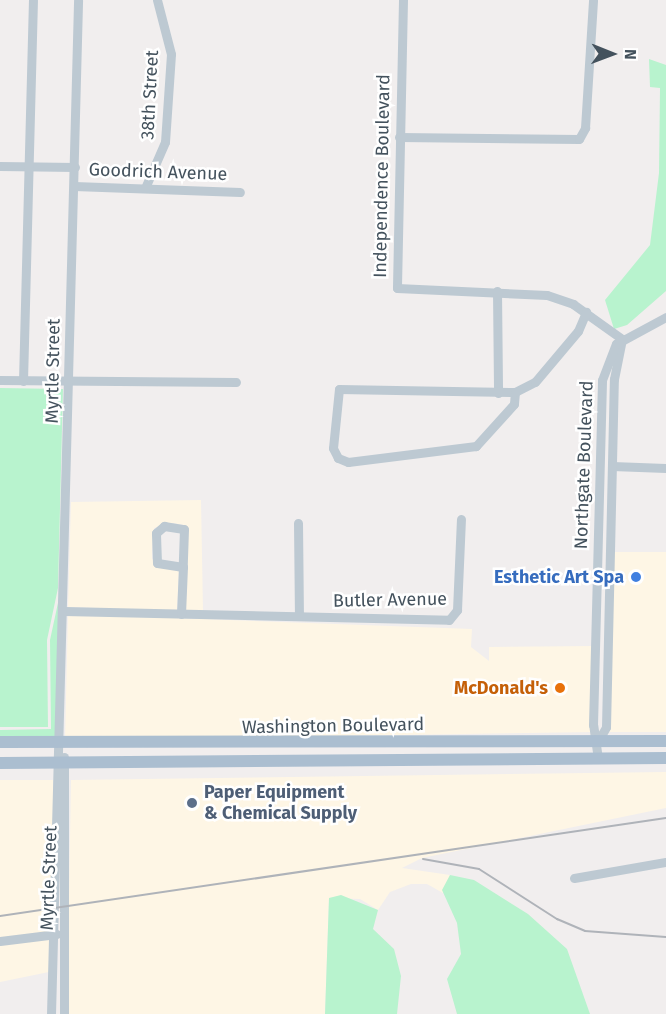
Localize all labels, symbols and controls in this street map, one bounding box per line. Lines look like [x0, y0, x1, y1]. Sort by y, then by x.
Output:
north arrow [582, 24, 642, 84]
text: N [621, 49, 640, 60]
street label: 38th Street [137, 50, 163, 140]
street label: Independence Boulevard [369, 74, 395, 278]
street label: Goodrich Avenue [88, 159, 228, 185]
street label: Myrtle Street [41, 318, 65, 424]
street label: Northgate Boulevard [570, 380, 598, 550]
place label: Esthetic Art Spa [494, 566, 624, 588]
marker: Esthetic Art Spa [629, 570, 643, 584]
street label: Butler Avenue [333, 588, 447, 612]
place label: McDonald's [454, 677, 548, 699]
marker: McDonald's [553, 681, 567, 695]
street label: Washington Boulevard [242, 714, 424, 738]
place label: Paper Equipment & Chemical Supply [204, 782, 357, 824]
marker: Paper Equipment & Chemical Supply [185, 796, 199, 810]
street label: Myrtle Street [36, 825, 62, 931]

